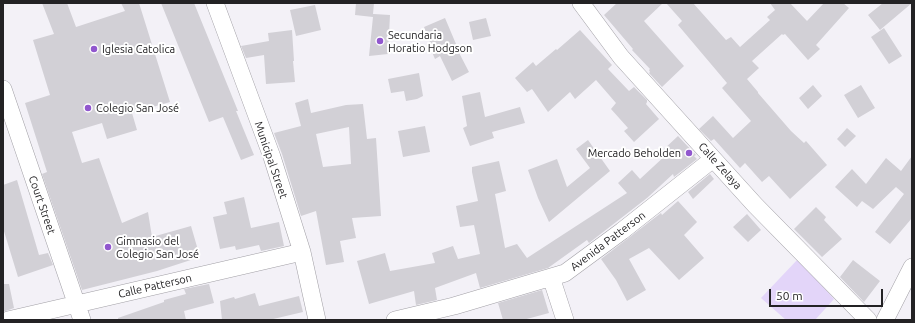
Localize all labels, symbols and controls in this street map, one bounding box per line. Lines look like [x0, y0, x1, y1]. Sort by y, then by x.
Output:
place label: Secundaria Horatio Hodgson [388, 28, 472, 54]
marker: Secundaria Horatio Hodgson [375, 36, 385, 46]
place label: Iglesia Catolica [102, 42, 175, 56]
marker: Iglesia Catolica [89, 44, 99, 54]
place label: Colegio San José [96, 101, 179, 115]
marker: Colegio San José [83, 103, 93, 113]
street label: Municipal Street [252, 120, 290, 200]
street label: Calle Zelaya [696, 140, 744, 192]
place label: Mercado Beholden [588, 146, 681, 160]
marker: Mercado Beholden [684, 148, 694, 158]
street label: Court Street [26, 174, 58, 236]
street label: Avenida Patterson [568, 209, 648, 273]
place label: Gimnasio del Colegio San José [116, 234, 199, 260]
marker: Gimnasio del Colegio San José [103, 242, 113, 252]
street label: Calle Patterson [117, 271, 193, 301]
scale bar [771, 281, 885, 307]
text: 50 m [776, 289, 803, 302]

